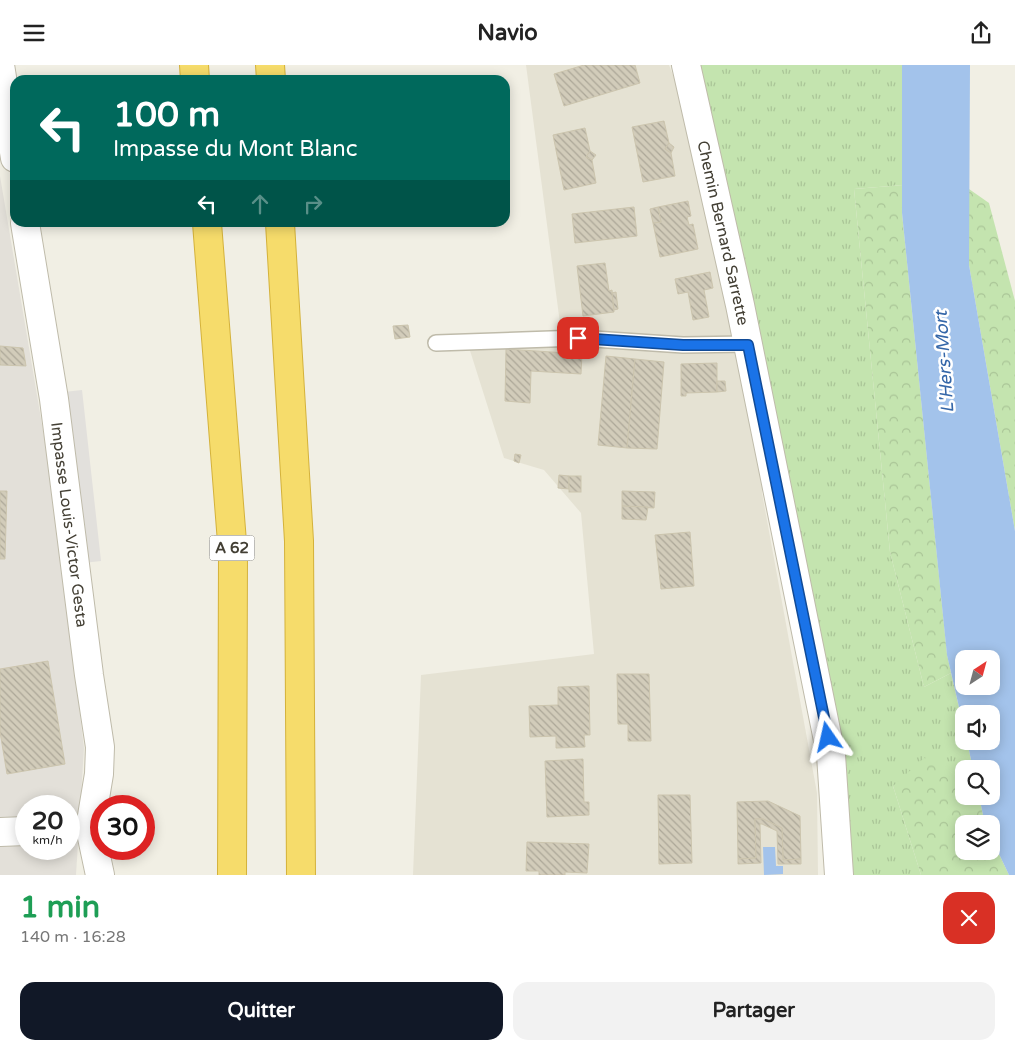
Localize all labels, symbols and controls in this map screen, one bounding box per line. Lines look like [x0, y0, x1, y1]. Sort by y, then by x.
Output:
icon: menu [20, 19, 48, 47]
icon: share [967, 19, 995, 47]
text: Navio [477, 20, 538, 46]
text: 100 m [113, 94, 220, 136]
icon: left [30, 95, 95, 160]
text: Impasse du Mont Blanc [113, 136, 357, 162]
street label: Chemin Bernard Sarrette [692, 139, 753, 327]
icon: left [193, 190, 221, 218]
icon: ahead [246, 190, 274, 218]
icon: right [299, 190, 327, 218]
water label: L'Hers-Mort [929, 308, 959, 414]
pin [557, 317, 599, 359]
icon: arrive [564, 324, 592, 352]
street label: Impasse Louis-Victor Gesta [46, 421, 92, 629]
road number: A 62 [210, 535, 254, 561]
north arrow [955, 650, 1000, 695]
map controls [955, 650, 1000, 860]
button: sound [955, 705, 1000, 750]
position arrow [801, 710, 853, 762]
button: search [955, 760, 1000, 805]
speed limit sign: 30 [90, 795, 155, 860]
text: 20 [32, 806, 63, 836]
button: layers [955, 815, 1000, 860]
text: km/h [32, 833, 63, 847]
text: 1 min [20, 889, 100, 926]
button: close [943, 892, 995, 944]
text: 140 m · 16:28 [20, 927, 126, 947]
button: Quitter [20, 982, 503, 1040]
button: Partager [513, 982, 995, 1040]

